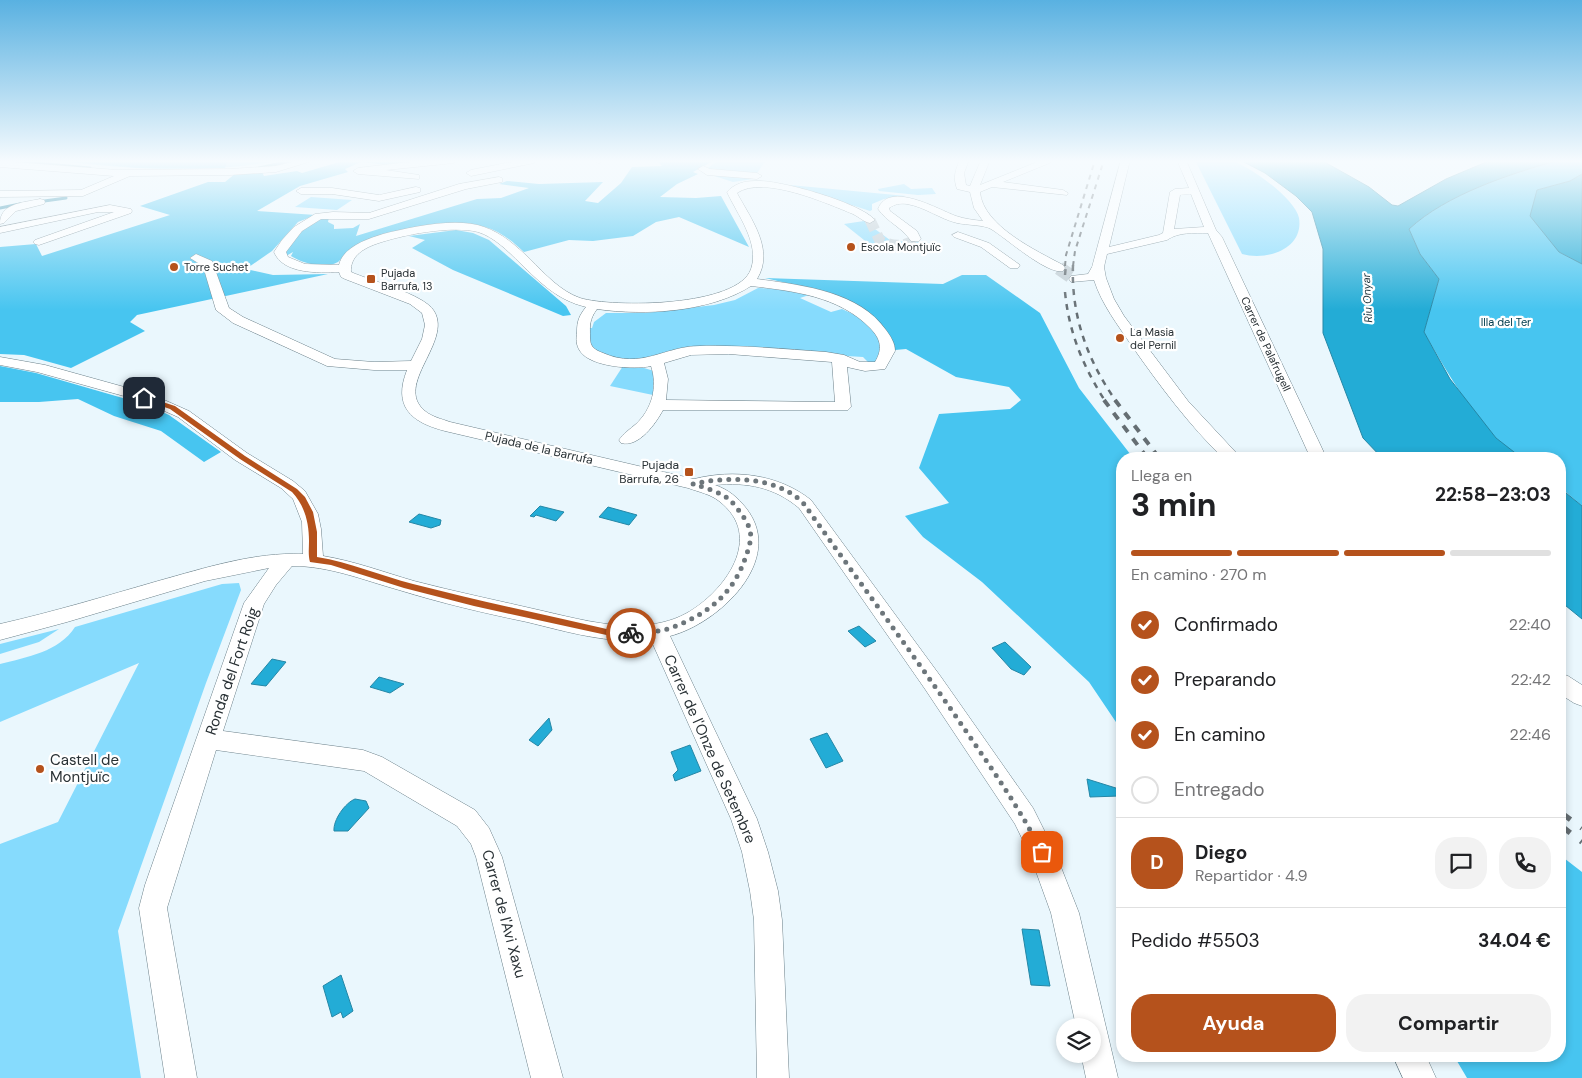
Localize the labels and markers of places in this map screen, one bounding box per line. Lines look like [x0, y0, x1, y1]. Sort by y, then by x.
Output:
place label: Escola Montjuïc [861, 240, 941, 254]
marker: Escola Montjuïc [845, 241, 857, 253]
place label: Torre Suchet [184, 260, 248, 274]
marker: Torre Suchet [168, 261, 180, 273]
place label: Pujada Barrufa, 13 [381, 266, 432, 293]
marker: Pujada Barrufa, 13 [365, 273, 377, 285]
place label: La Masia del Pernil [1130, 325, 1176, 352]
marker: La Masia del Pernil [1114, 332, 1126, 344]
pin [123, 377, 165, 419]
place label: Pujada Barrufa, 26 [619, 457, 679, 487]
marker: Pujada Barrufa, 26 [683, 466, 695, 478]
place label: Castell de Montjuïc [50, 750, 119, 787]
marker: Castell de Montjuïc [34, 763, 46, 775]
pin [1021, 831, 1063, 873]

